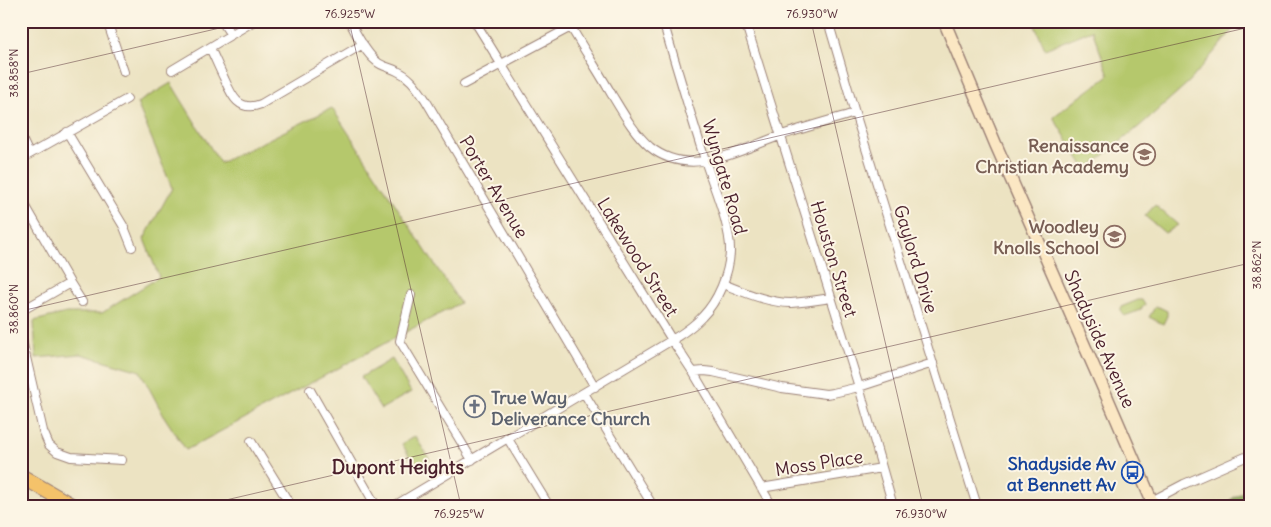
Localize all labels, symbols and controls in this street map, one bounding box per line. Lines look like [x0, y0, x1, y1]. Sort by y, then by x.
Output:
text: 76.925°W [325, 6, 375, 21]
text: 76.930°W [786, 6, 838, 21]
text: 38.858°N [6, 48, 21, 98]
street label: Wyngate Road [698, 117, 753, 238]
street label: Porter Avenue [454, 132, 534, 242]
place label: Renaissance Christian Academy [975, 134, 1129, 178]
school or university icon: Renaissance Christian Academy [1133, 143, 1157, 167]
street label: Lakewood Street [592, 193, 684, 321]
street label: Houston Street [805, 198, 863, 320]
street label: Gaylord Drive [889, 202, 943, 316]
place label: Woodley Knolls School [993, 215, 1099, 259]
school or university icon: Woodley Knolls School [1103, 224, 1127, 248]
text: 38.862°N [1249, 241, 1264, 289]
street label: Shadyside Avenue [1059, 267, 1141, 411]
text: 38.860°N [6, 284, 21, 334]
place label: True Way Deliverance Church [491, 386, 651, 430]
church icon: True Way Deliverance Church [463, 395, 487, 419]
street label: Moss Place [773, 445, 865, 481]
place label: Shadyside Av at Bennett Av [1007, 452, 1116, 496]
district label: Dupont Heights [332, 455, 464, 479]
bus stop icon: Shadyside Av at Bennett Av [1120, 461, 1144, 485]
text: 76.925°W [434, 506, 484, 521]
text: 76.930°W [895, 506, 947, 521]

